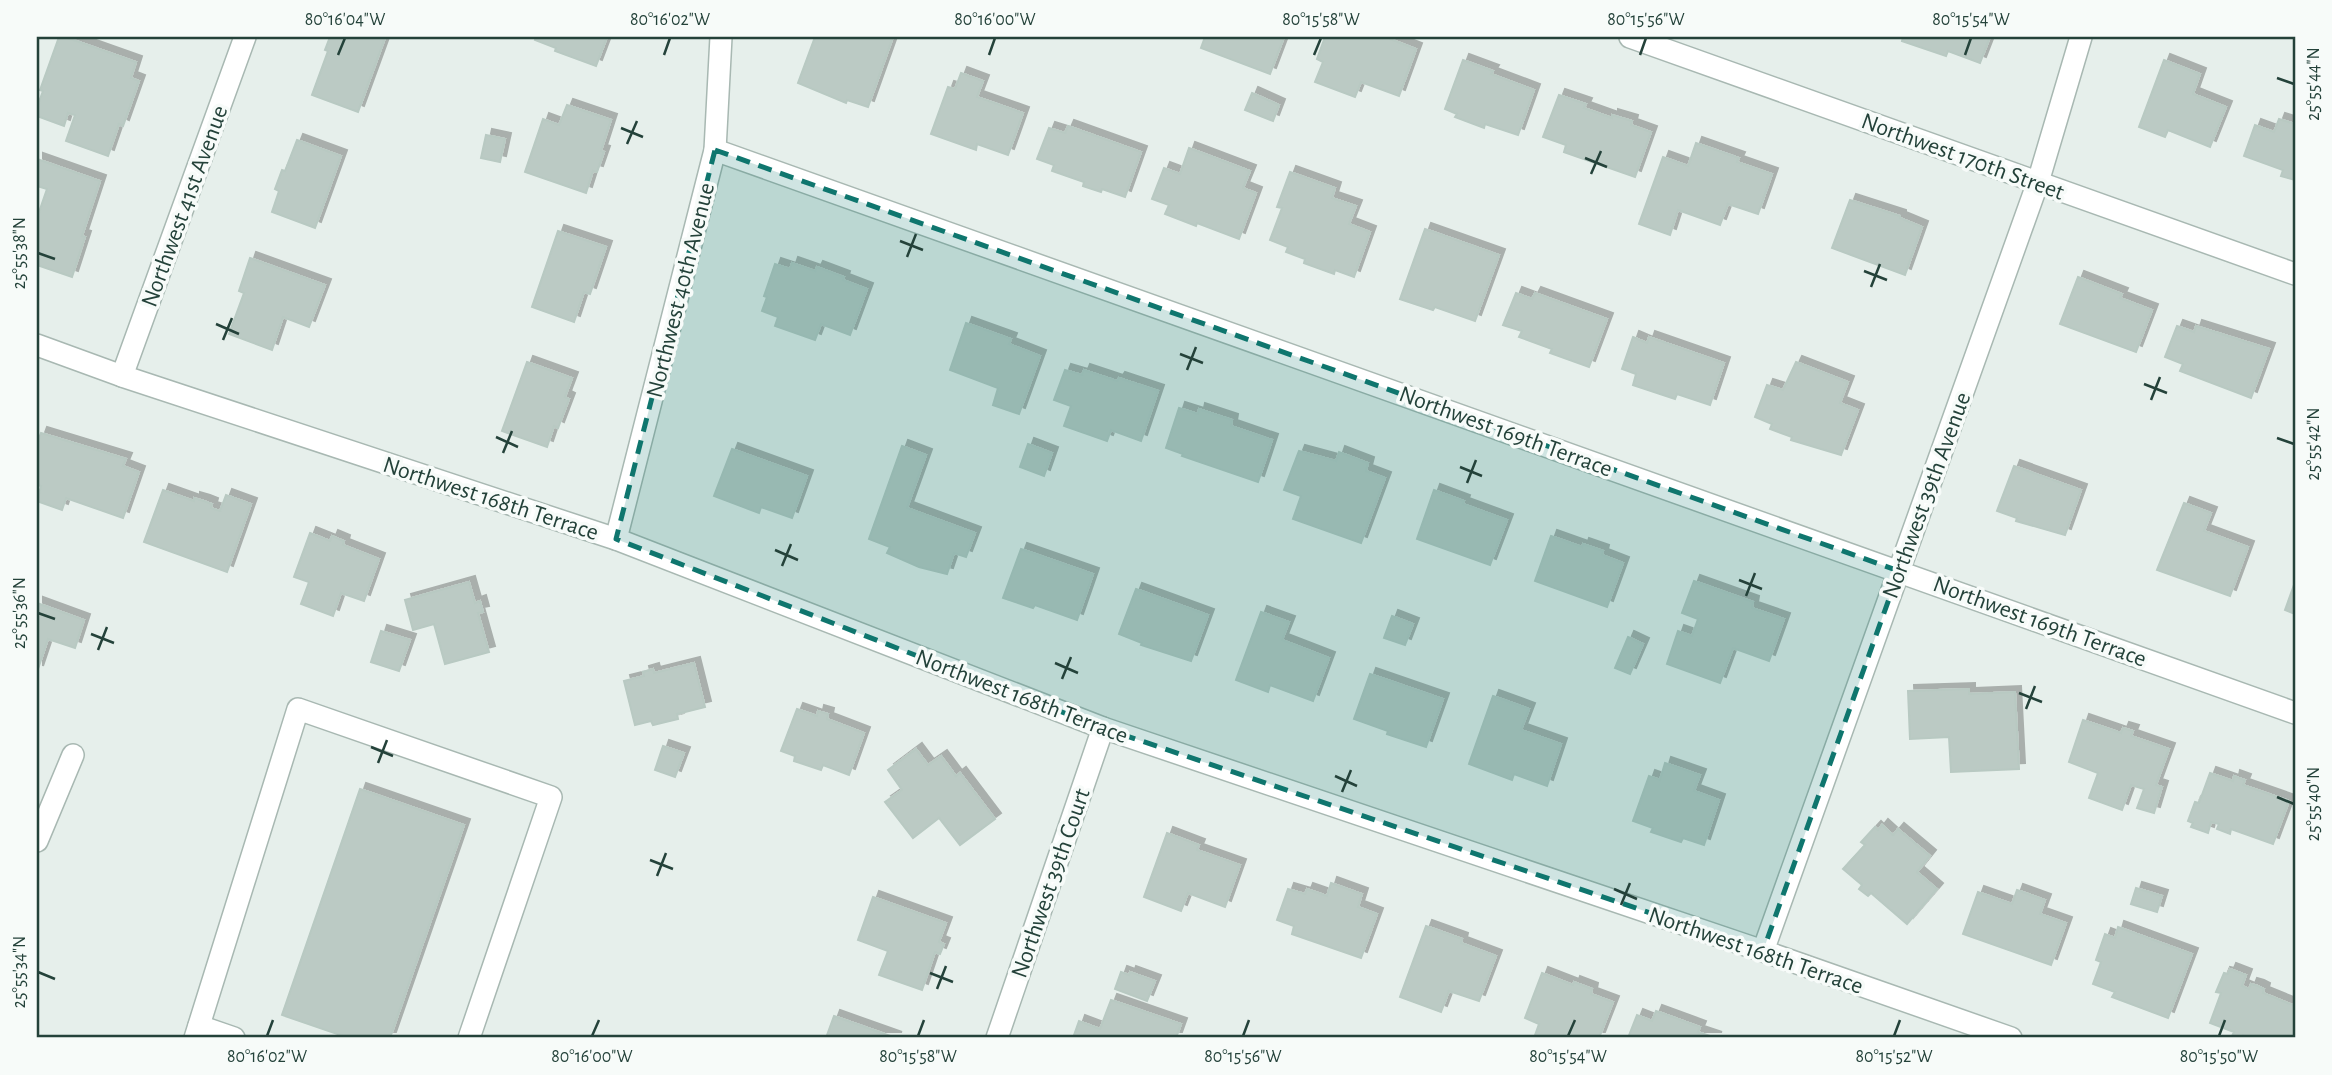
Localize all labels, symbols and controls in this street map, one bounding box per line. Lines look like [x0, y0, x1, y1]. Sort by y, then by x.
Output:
text: 80°16'04"W [305, 11, 385, 29]
text: 80°16'02"W [630, 11, 710, 29]
text: 80°16'00"W [954, 11, 1036, 29]
text: 80°15'58"W [1282, 11, 1360, 29]
text: 80°15'56"W [1607, 11, 1685, 29]
text: 80°15'54"W [1932, 11, 2010, 29]
text: 25°55'44"N [2305, 47, 2323, 121]
street label: Northwest 41st Avenue [137, 102, 233, 310]
street label: Northwest 170th Street [1858, 109, 2068, 205]
street label: Northwest 40th Avenue [643, 180, 719, 400]
text: 25°55'38"N [11, 217, 29, 289]
street label: Northwest 169th Terrace [1396, 382, 1616, 482]
street label: Northwest 39th Avenue [1878, 389, 1975, 602]
text: 25°55'42"N [2305, 407, 2323, 481]
street label: Northwest 168th Terrace [380, 453, 601, 545]
street label: Northwest 169th Terrace [1930, 572, 2150, 672]
text: 25°55'36"N [11, 577, 29, 649]
street label: Northwest 168th Terrace [912, 645, 1131, 748]
text: 25°55'40"N [2305, 767, 2323, 841]
street label: Northwest 39th Court [1007, 785, 1095, 981]
street label: Northwest 168th Terrace [1645, 903, 1866, 999]
text: 25°55'34"N [11, 936, 29, 1008]
text: 80°16'02"W [227, 1048, 307, 1066]
text: 80°16'00"W [551, 1048, 633, 1066]
text: 80°15'58"W [879, 1048, 957, 1066]
text: 80°15'56"W [1204, 1048, 1282, 1066]
text: 80°15'54"W [1529, 1048, 1607, 1066]
text: 80°15'52"W [1855, 1048, 1933, 1066]
text: 80°15'50"W [2180, 1048, 2258, 1066]

